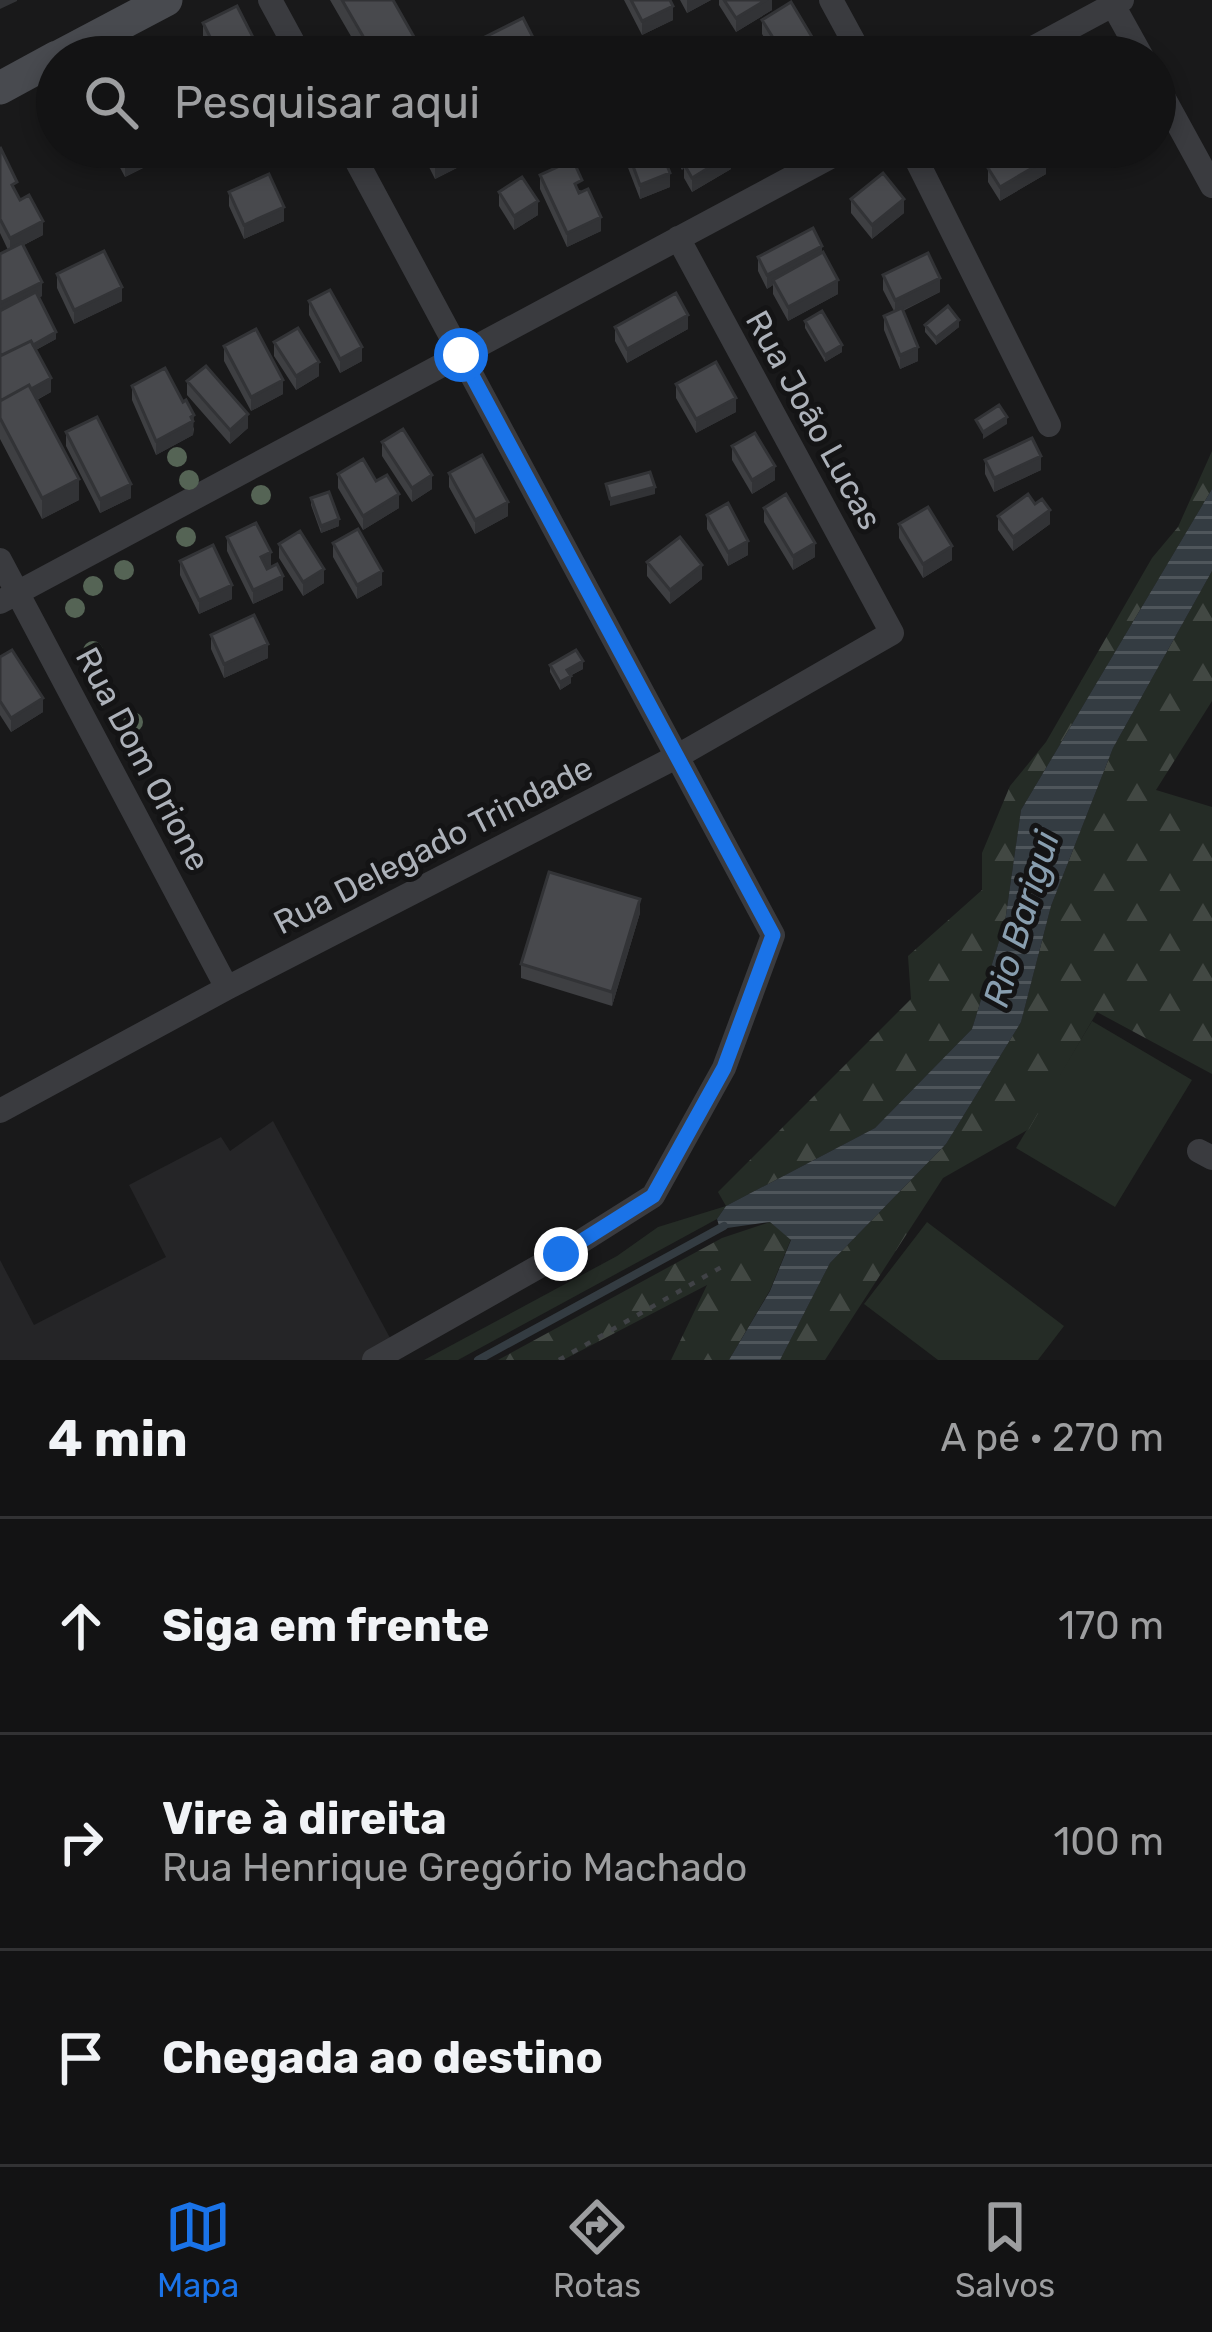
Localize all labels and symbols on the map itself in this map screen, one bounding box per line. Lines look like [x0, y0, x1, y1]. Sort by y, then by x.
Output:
street label: Rua João Lucas [738, 304, 890, 536]
route start [434, 328, 488, 382]
street label: Rua Dom Orione [68, 641, 218, 877]
street label: Rua Delegado Trindade [267, 748, 599, 942]
water label: Rio Barigui [974, 825, 1068, 1012]
route end [534, 1227, 588, 1281]

